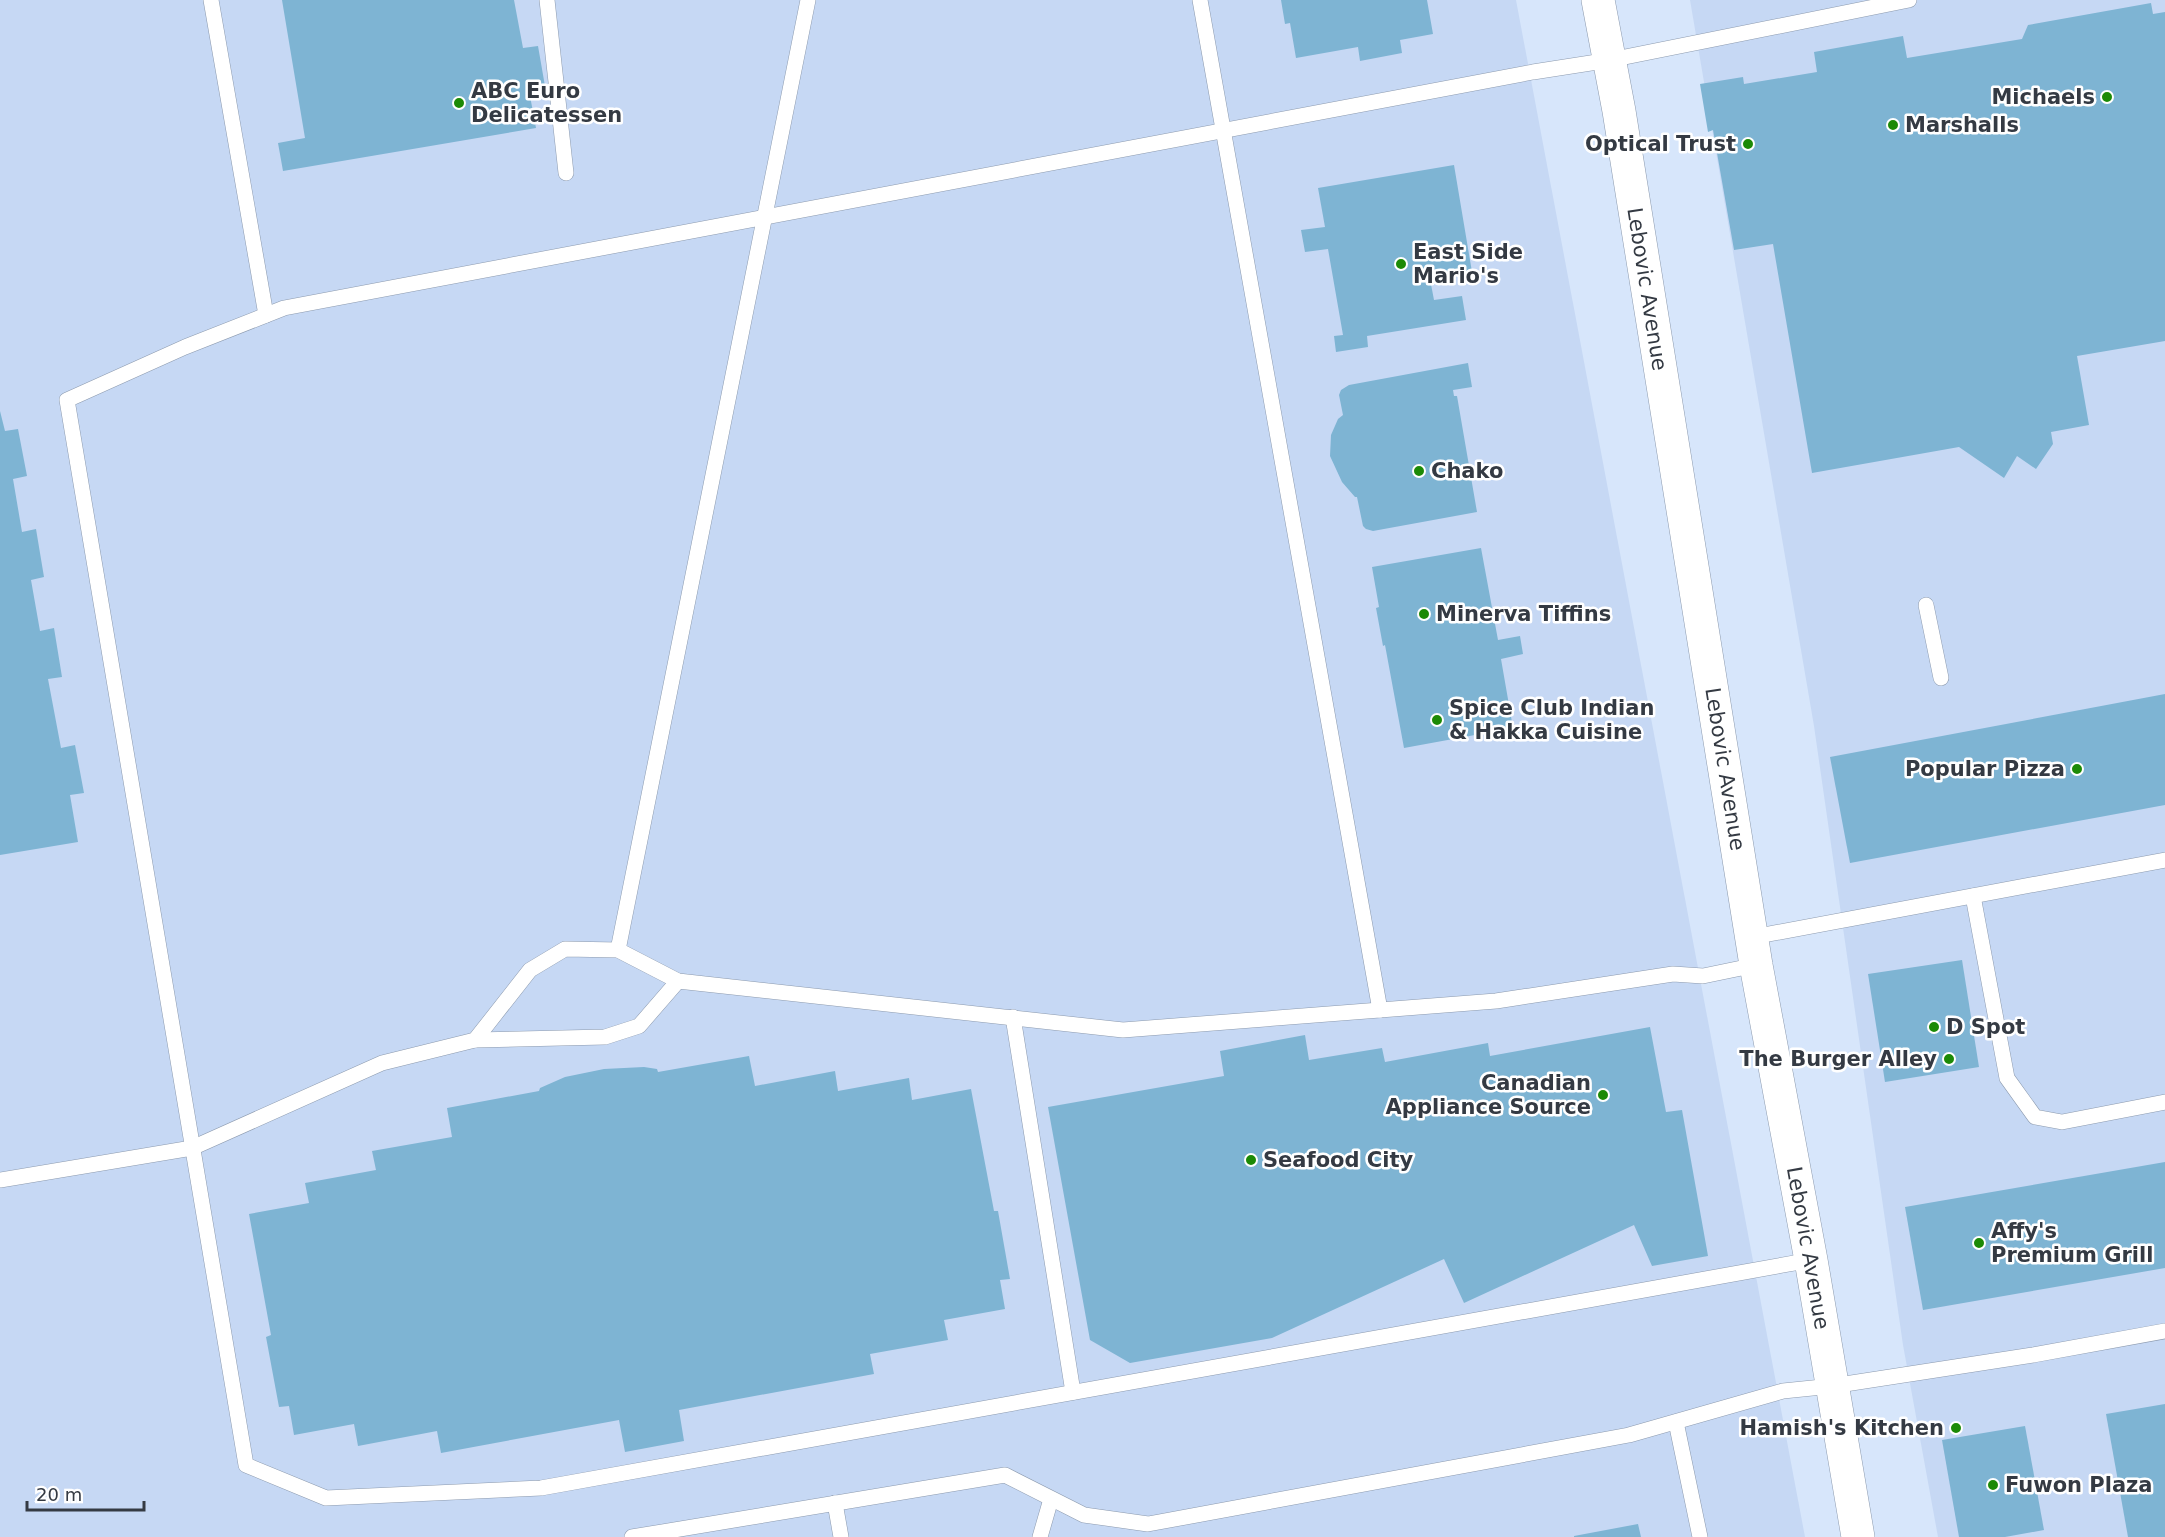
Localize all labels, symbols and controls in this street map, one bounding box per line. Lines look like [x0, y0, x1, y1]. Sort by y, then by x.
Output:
place label: ABC Euro Delicatessen [471, 79, 622, 127]
place label: Michaels [1991, 85, 2095, 109]
marker: Michaels [2100, 90, 2114, 104]
marker: ABC Euro Delicatessen [452, 96, 466, 110]
place label: Marshalls [1905, 113, 2019, 137]
marker: Marshalls [1886, 118, 1900, 132]
place label: Optical Trust [1585, 132, 1736, 156]
marker: Optical Trust [1741, 137, 1755, 151]
street label: Lebovic Avenue [1622, 206, 1672, 372]
place label: East Side Mario's [1413, 240, 1523, 288]
marker: East Side Mario's [1394, 257, 1408, 271]
place label: Chako [1431, 459, 1503, 483]
marker: Chako [1412, 464, 1426, 478]
place label: Minerva Tiffins [1436, 602, 1611, 626]
marker: Minerva Tiffins [1417, 607, 1431, 621]
street label: Lebovic Avenue [1700, 686, 1750, 852]
place label: Spice Club Indian & Hakka Cuisine [1449, 696, 1654, 744]
marker: Spice Club Indian & Hakka Cuisine [1430, 713, 1444, 727]
place label: Popular Pizza [1905, 757, 2065, 781]
marker: Popular Pizza [2070, 762, 2084, 776]
place label: D Spot [1946, 1015, 2025, 1039]
marker: D Spot [1927, 1020, 1941, 1034]
place label: The Burger Alley [1739, 1047, 1937, 1071]
marker: The Burger Alley [1942, 1052, 1956, 1066]
place label: Canadian Appliance Source [1386, 1071, 1591, 1119]
marker: Canadian Appliance Source [1596, 1088, 1610, 1102]
place label: Seafood City [1263, 1148, 1414, 1172]
marker: Seafood City [1244, 1153, 1258, 1167]
street label: Lebovic Avenue [1782, 1165, 1834, 1331]
place label: Affy's Premium Grill [1991, 1219, 2153, 1267]
marker: Affy's Premium Grill [1972, 1236, 1986, 1250]
place label: Hamish's Kitchen [1739, 1416, 1944, 1440]
marker: Hamish's Kitchen [1949, 1421, 1963, 1435]
place label: Fuwon Plaza [2005, 1473, 2153, 1497]
scale bar [27, 1474, 144, 1512]
marker: Fuwon Plaza [1986, 1478, 2000, 1492]
text: 20 m [36, 1484, 82, 1505]

